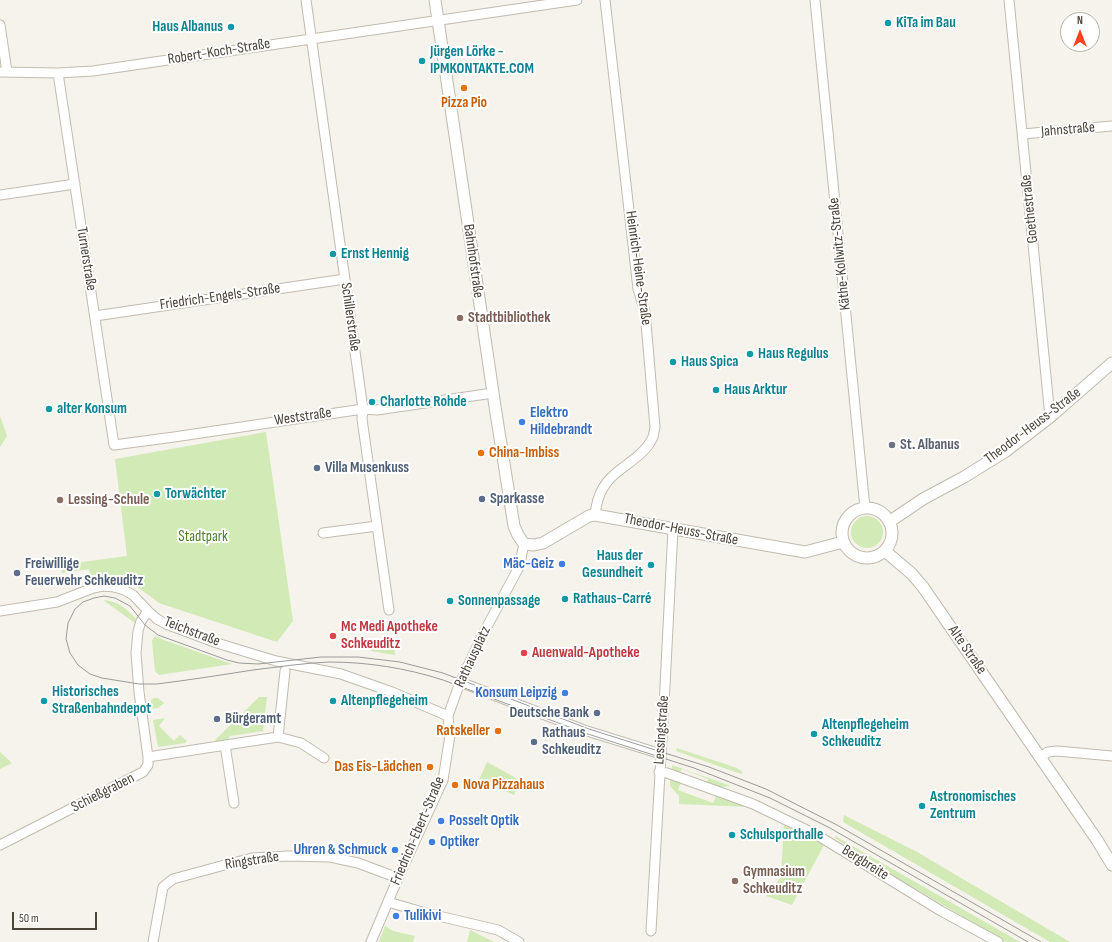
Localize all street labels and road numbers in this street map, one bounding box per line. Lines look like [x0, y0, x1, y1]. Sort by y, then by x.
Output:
street label: Robert-Koch-Straße [166, 35, 272, 69]
street label: Jahnstraße [1040, 119, 1096, 141]
street label: Goethestraße [1017, 174, 1043, 244]
street label: Käthe-Kollwitz-Straße [825, 197, 855, 311]
street label: Heinrich-Heine-Straße [621, 210, 655, 326]
street label: Bahnhofstraße [459, 223, 487, 299]
street label: Turnerstraße [72, 226, 100, 292]
street label: Friedrich-Engels-Straße [159, 280, 281, 314]
street label: Schillerstraße [336, 281, 364, 353]
street label: Theodor-Heuss-Straße [981, 384, 1085, 468]
street label: Weststraße [273, 404, 333, 430]
street label: Theodor-Heuss-Straße [622, 510, 740, 550]
street label: Teichstraße [161, 613, 223, 651]
street label: Alte Straße [944, 622, 990, 678]
street label: Rathausplatz [451, 623, 495, 691]
street label: Lessingstraße [651, 695, 673, 765]
street label: Schießgraben [68, 769, 138, 817]
street label: Friedrich-Ebert-Straße [387, 774, 449, 888]
street label: Bergbreite [838, 842, 892, 884]
street label: Ringstraße [224, 848, 280, 874]

